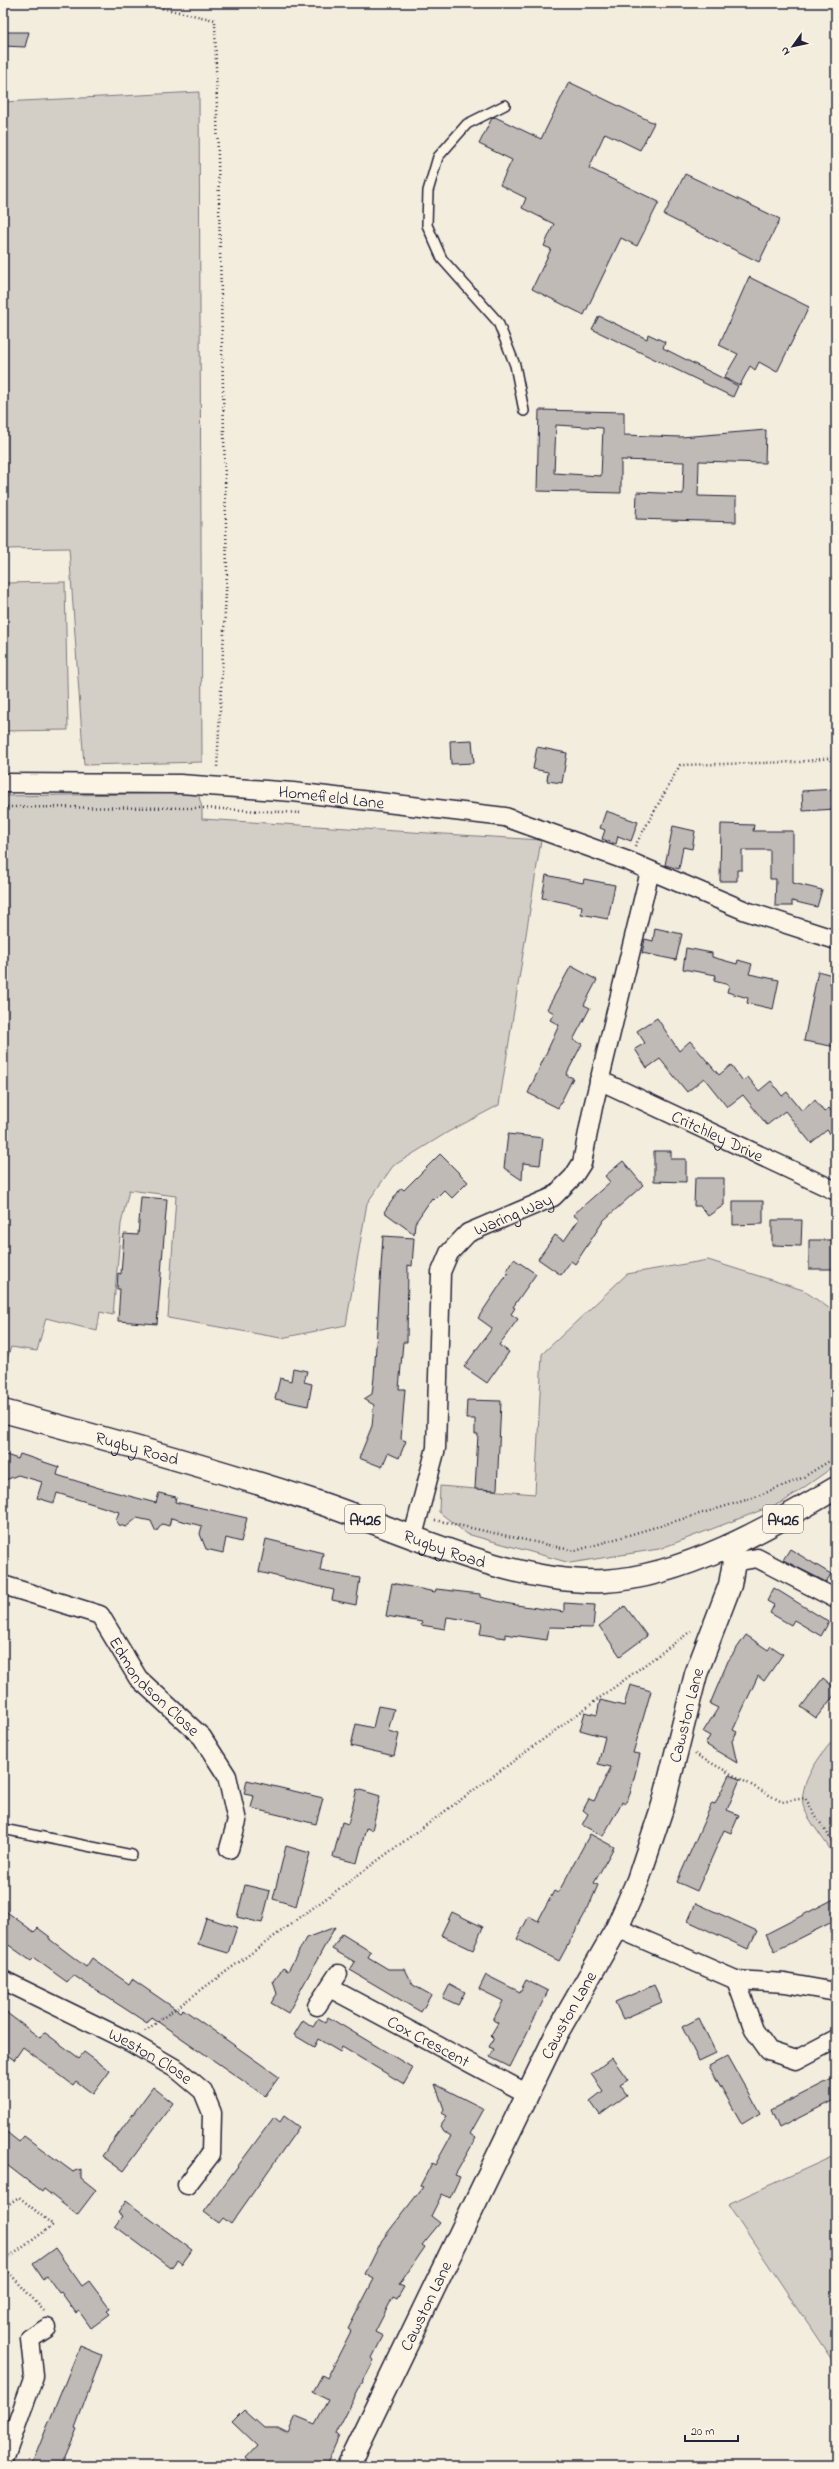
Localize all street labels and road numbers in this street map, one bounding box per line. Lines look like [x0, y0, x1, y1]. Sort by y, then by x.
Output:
street label: Homefield Lane [278, 780, 386, 817]
street label: Critchley Drive [667, 1105, 767, 1169]
street label: Waring Way [470, 1188, 557, 1243]
street label: Rugby Road [92, 1426, 182, 1473]
road number: A426 [345, 1505, 385, 1533]
road number: A426 [763, 1505, 803, 1533]
street label: Rugby Road [399, 1524, 489, 1576]
street label: Edmondson Close [102, 1632, 205, 1743]
street label: Cawston Lane [663, 1664, 711, 1765]
street label: Cawston Lane [535, 1967, 604, 2064]
street label: Cox Crescent [382, 2010, 474, 2075]
street label: Weston Close [104, 2022, 198, 2091]
street label: Cawston Lane [394, 2257, 459, 2355]

